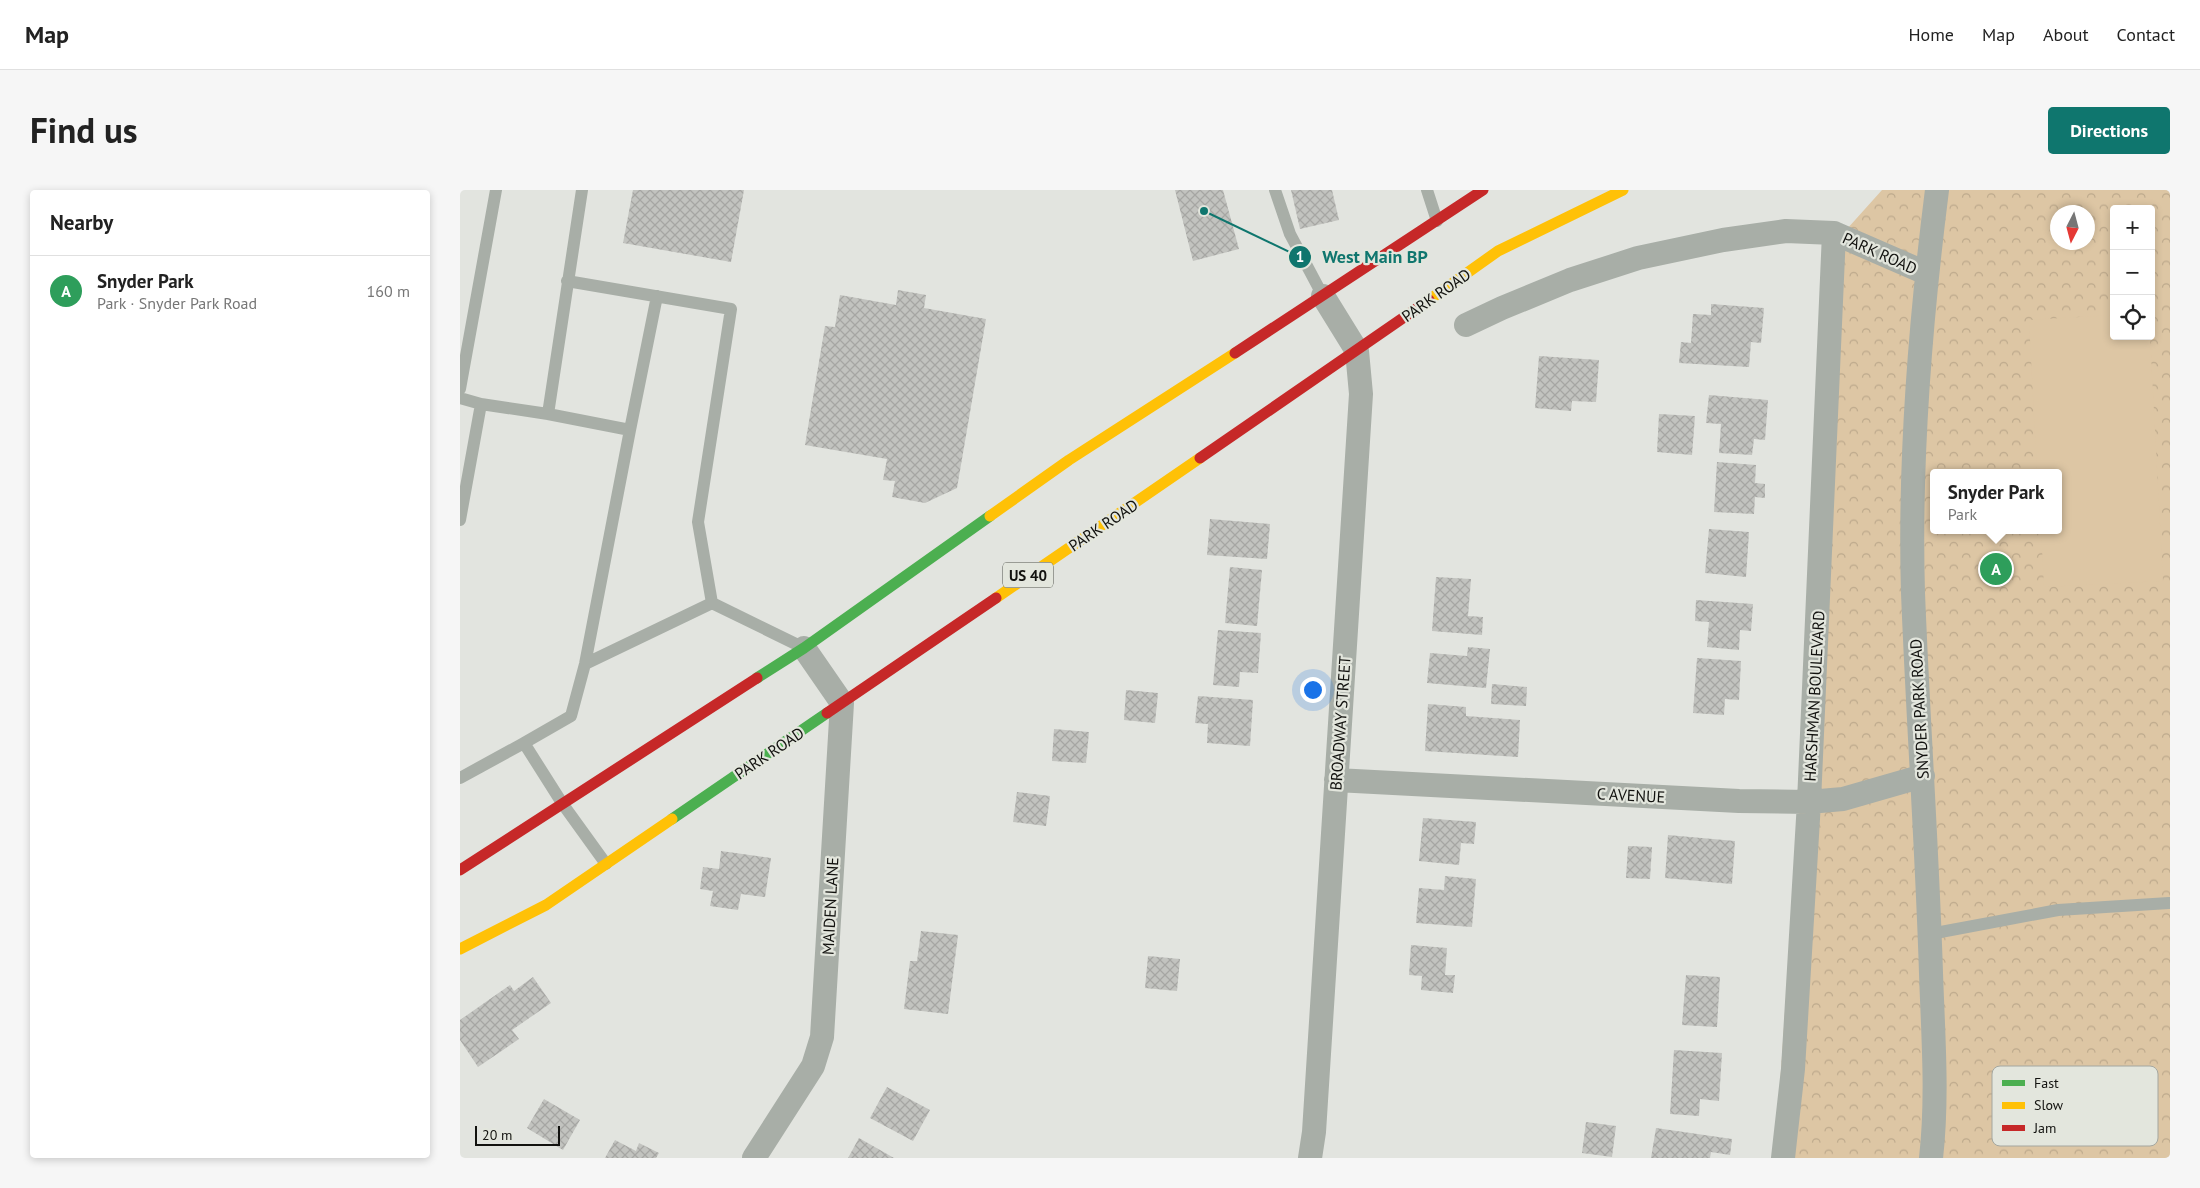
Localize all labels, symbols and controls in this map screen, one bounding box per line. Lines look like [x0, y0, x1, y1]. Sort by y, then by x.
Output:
text: Map [25, 19, 69, 50]
text: Home [1908, 23, 1954, 46]
text: Map [1982, 23, 2015, 46]
text: About [2043, 23, 2089, 46]
text: Contact [2117, 23, 2175, 46]
text: Find us [30, 107, 138, 153]
button: Directions [2048, 107, 2170, 154]
north arrow [2050, 205, 2095, 250]
map controls [2110, 205, 2155, 340]
button: + [2110, 205, 2155, 250]
text: Nearby [50, 209, 113, 236]
street label: PARK ROAD [1840, 228, 1920, 278]
callout: West Main BP [1288, 240, 1438, 273]
text: West Main BP [1322, 245, 1428, 268]
text: 1 [1296, 247, 1304, 266]
button: − [2110, 250, 2155, 295]
street label: PARK ROAD [1398, 264, 1474, 326]
text: Snyder Park [97, 269, 194, 293]
text: A [61, 281, 71, 301]
text: 160 m [367, 281, 410, 301]
text: Park · Snyder Park Road [97, 293, 257, 313]
button: locate [2110, 295, 2155, 340]
popup [1930, 469, 2062, 534]
text: Snyder Park [1948, 480, 2044, 504]
street label: PARK ROAD [1064, 494, 1142, 556]
text: Park [1948, 504, 1977, 524]
pin: A [1980, 550, 2012, 588]
road number: US 40 [1003, 562, 1053, 588]
street label: HARSHMAN BOULEVARD [1800, 610, 1828, 782]
street label: SNYDER PARK ROAD [1905, 638, 1933, 780]
street label: BROADWAY STREET [1325, 655, 1355, 791]
your location [1300, 677, 1326, 703]
street label: PARK ROAD [730, 722, 808, 784]
street label: C AVENUE [1596, 783, 1666, 807]
street label: MAIDEN LANE [817, 857, 843, 955]
legend [1992, 1066, 2158, 1146]
text: Fast [2034, 1074, 2059, 1092]
text: Slow [2034, 1096, 2064, 1114]
text: Jam [2033, 1119, 2056, 1137]
scale bar [475, 1123, 560, 1146]
text: 20 m [482, 1126, 512, 1144]

